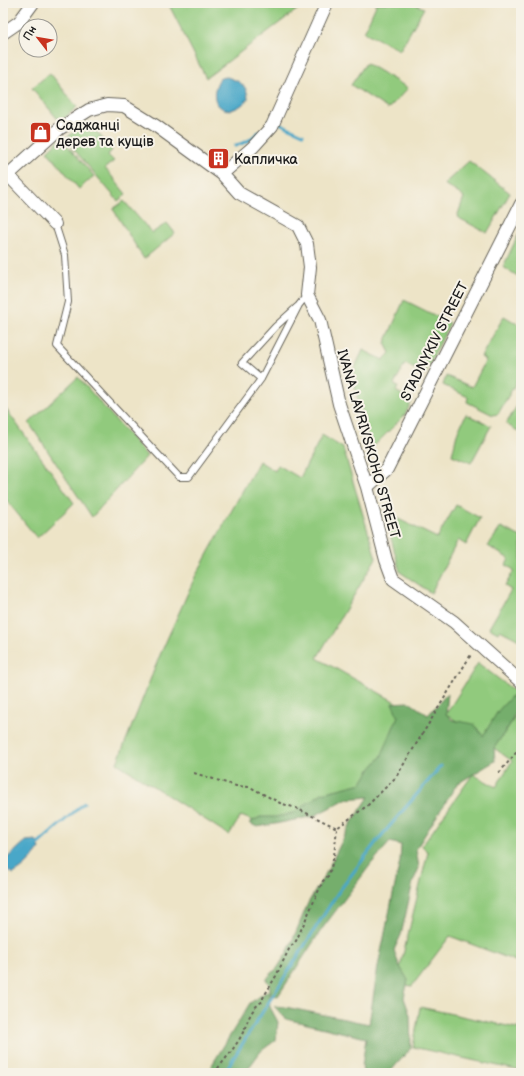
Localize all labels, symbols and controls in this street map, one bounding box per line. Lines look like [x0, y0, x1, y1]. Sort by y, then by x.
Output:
north arrow [18, 18, 58, 58]
text: Пн [21, 23, 39, 43]
place label: Саджанці дерев та кущів [56, 117, 154, 150]
shop icon: Саджанці дерев та кущів [27, 120, 53, 146]
building icon: Капличка [206, 146, 232, 172]
place label: Капличка [234, 151, 299, 168]
street label: STADNYKIV STREET [397, 278, 472, 404]
street label: IVANA LAVRIVSKOHO STREET [333, 348, 404, 541]

